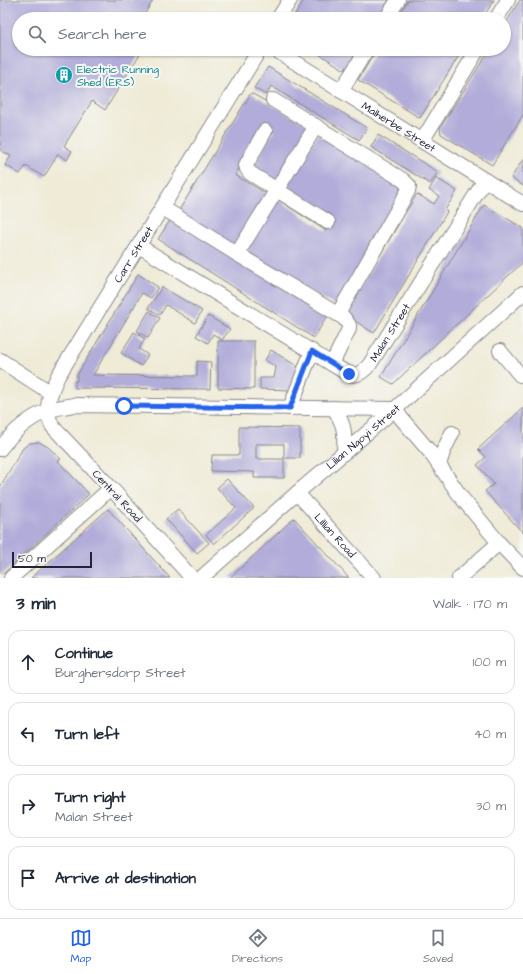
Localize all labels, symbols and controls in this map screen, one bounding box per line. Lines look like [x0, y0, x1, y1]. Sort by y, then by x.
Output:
search box [12, 12, 511, 56]
icon: search [26, 23, 48, 45]
text: Search here [58, 24, 147, 45]
place label: Electric Running Shed (ERS) [77, 62, 159, 90]
building icon: Electric Running Shed (ERS) [54, 65, 74, 85]
street label: Malherbe Street [359, 98, 439, 156]
street label: Carr Street [110, 223, 157, 285]
street label: Malan Street [366, 300, 414, 364]
route end [340, 365, 358, 383]
route start [115, 397, 133, 415]
street label: Lilian Ngoyi Street [323, 400, 404, 473]
street label: Central Road [89, 466, 145, 526]
street label: Lillian Road [311, 510, 360, 561]
scale bar [12, 550, 92, 569]
text: 50 m [18, 551, 46, 566]
text: 3 min [16, 592, 56, 616]
text: Walk · 170 m [433, 595, 507, 613]
text: Continue [55, 643, 113, 664]
icon: ahead [17, 651, 39, 673]
text: 100 m [473, 653, 506, 671]
text: Burghersdorp Street [55, 664, 186, 682]
icon: left [17, 723, 39, 745]
text: Turn left [55, 724, 119, 745]
text: 40 m [474, 725, 506, 743]
text: Turn right [55, 787, 126, 808]
icon: right [17, 795, 39, 817]
text: 30 m [476, 797, 506, 815]
text: Malan Street [55, 808, 133, 826]
icon: arrive [17, 867, 39, 889]
text: Arrive at destination [55, 868, 196, 889]
tab: Map [70, 927, 92, 966]
tab: Directions [232, 927, 283, 966]
tab: Saved [423, 927, 453, 966]

